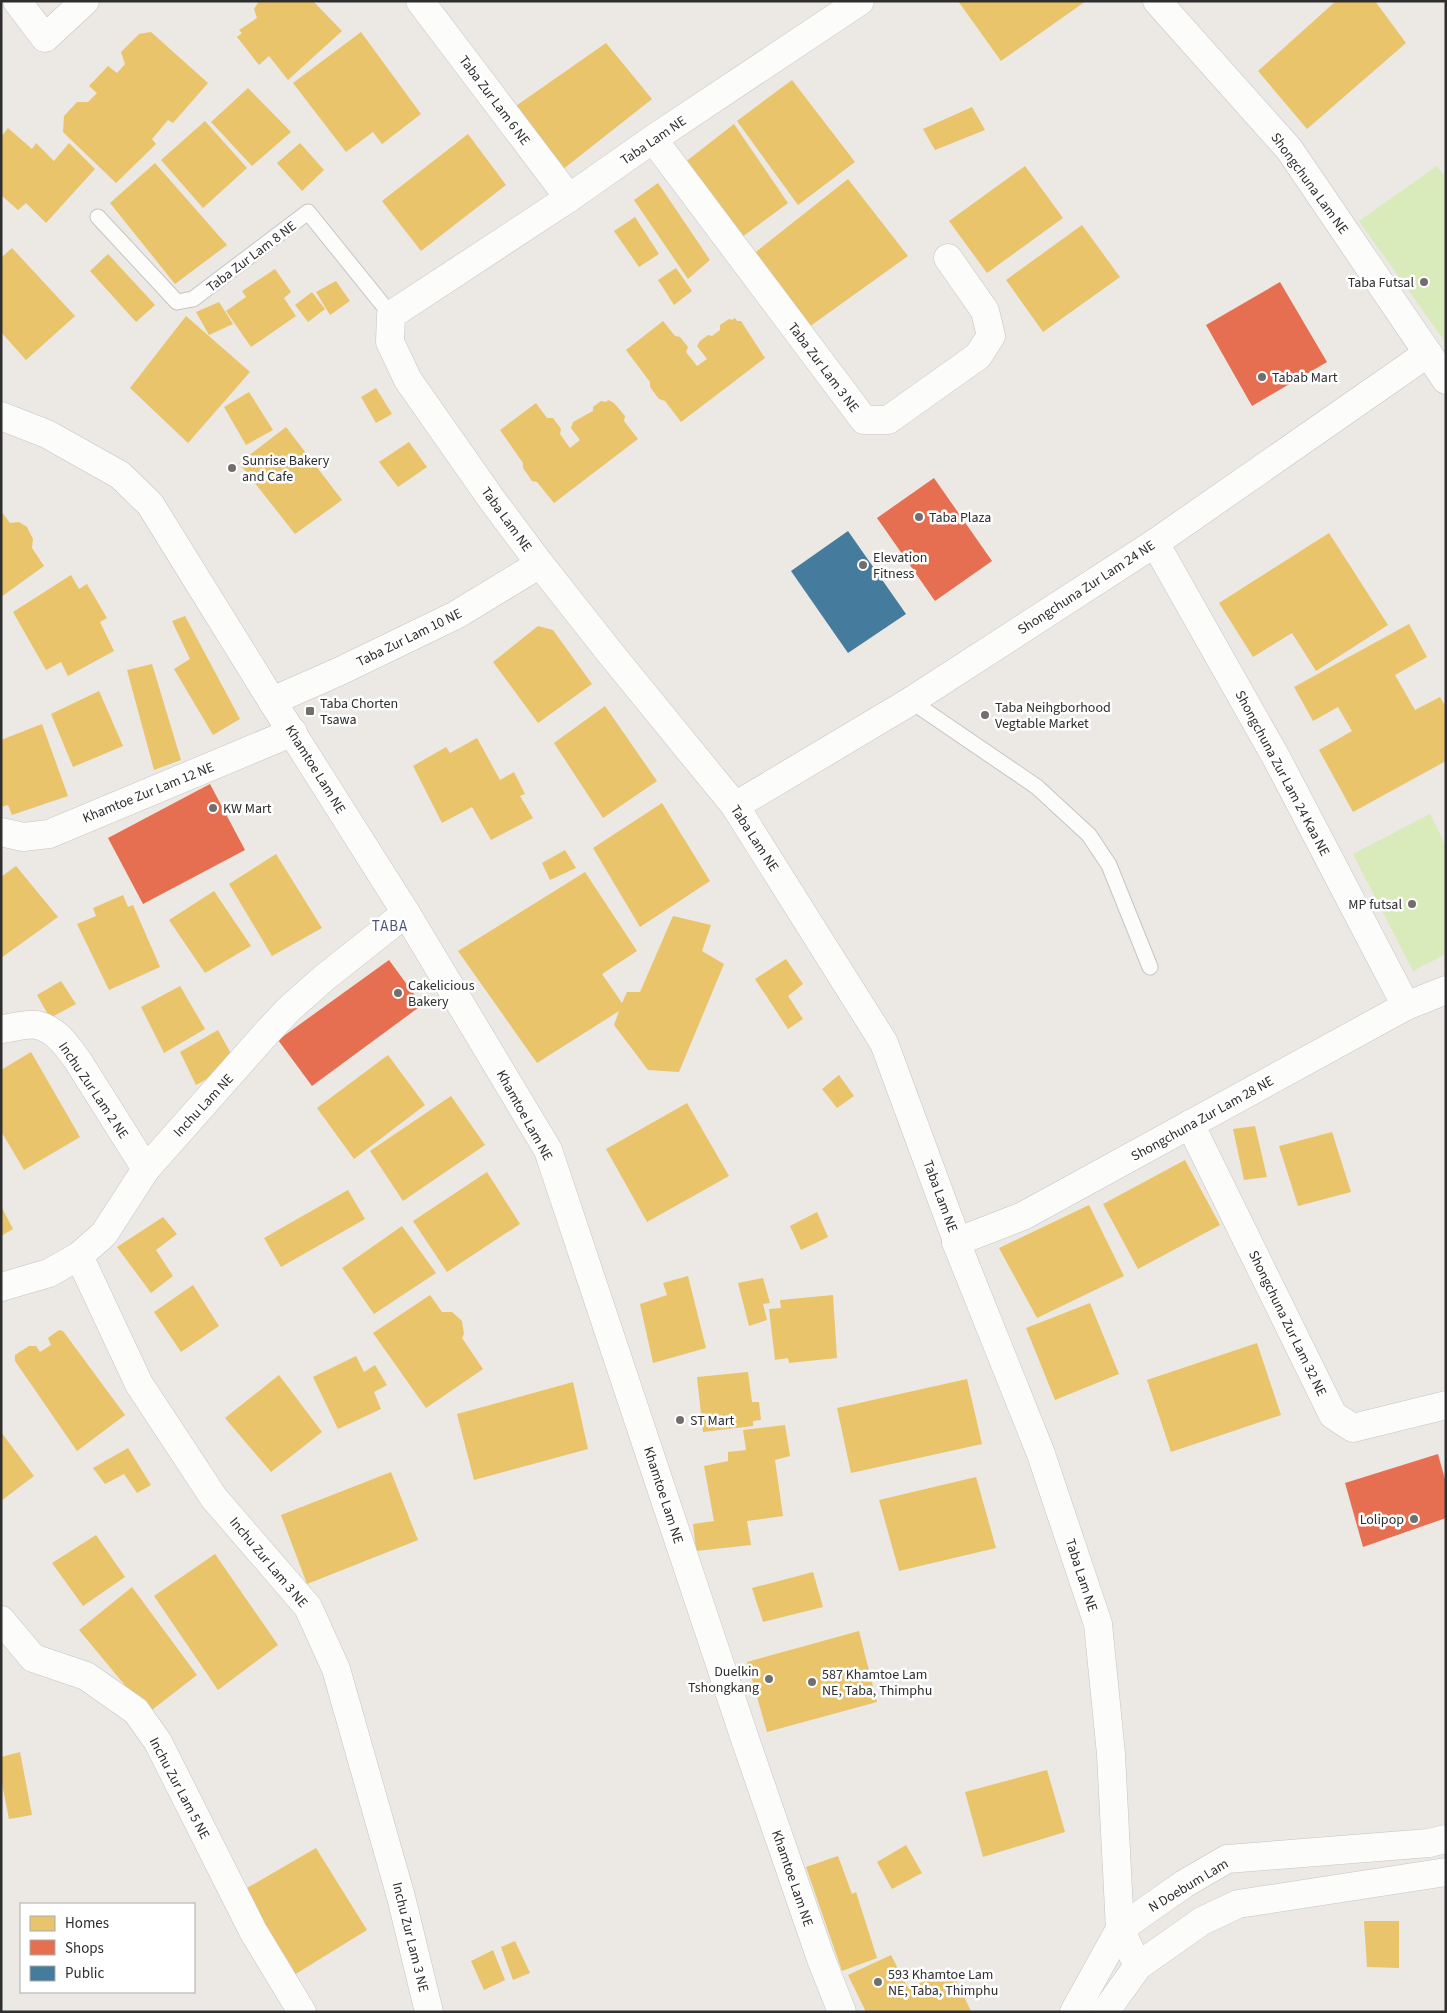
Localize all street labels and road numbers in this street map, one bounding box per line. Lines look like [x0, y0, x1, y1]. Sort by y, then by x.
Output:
street label: Taba Zur Lam 6 NE [454, 51, 535, 150]
street label: Taba Lam NE [617, 111, 691, 170]
street label: Shongchuna Lam NE [1266, 129, 1353, 238]
street label: Taba Zur Lam 8 NE [202, 216, 301, 297]
street label: Taba Zur Lam 3 NE [783, 318, 864, 417]
street label: Taba Lam NE [476, 483, 537, 556]
street label: Shongchuna Zur Lam 24 NE [1014, 536, 1159, 640]
street label: Taba Zur Lam 10 NE [353, 604, 465, 672]
street label: Shongchuna Zur Lam 24 Kaa NE [1230, 687, 1334, 860]
street label: Khamtoe Lam NE [280, 721, 350, 818]
street label: Khamtoe Zur Lam 12 NE [80, 757, 217, 828]
street label: Taba Lam NE [725, 801, 783, 876]
street label: Inchu Zur Lam 2 NE [53, 1038, 133, 1143]
street label: Khamtoe Lam NE [491, 1066, 557, 1164]
street label: Inchu Lam NE [169, 1069, 238, 1142]
street label: Shongchuna Zur Lam 28 NE [1128, 1071, 1277, 1166]
street label: Taba Lam NE [918, 1157, 962, 1235]
street label: Shongchuna Zur Lam 32 NE [1243, 1247, 1331, 1400]
street label: Khamtoe Lam NE [638, 1444, 688, 1546]
street label: Inchu Zur Lam 3 NE [224, 1513, 312, 1612]
street label: Taba Lam NE [1060, 1536, 1102, 1614]
street label: Inchu Zur Lam 5 NE [144, 1734, 214, 1843]
street label: Khamtoe Lam NE [766, 1827, 818, 1929]
street label: N Doebum Lam [1145, 1854, 1232, 1918]
street label: Inchu Zur Lam 3 NE [387, 1880, 433, 1994]

